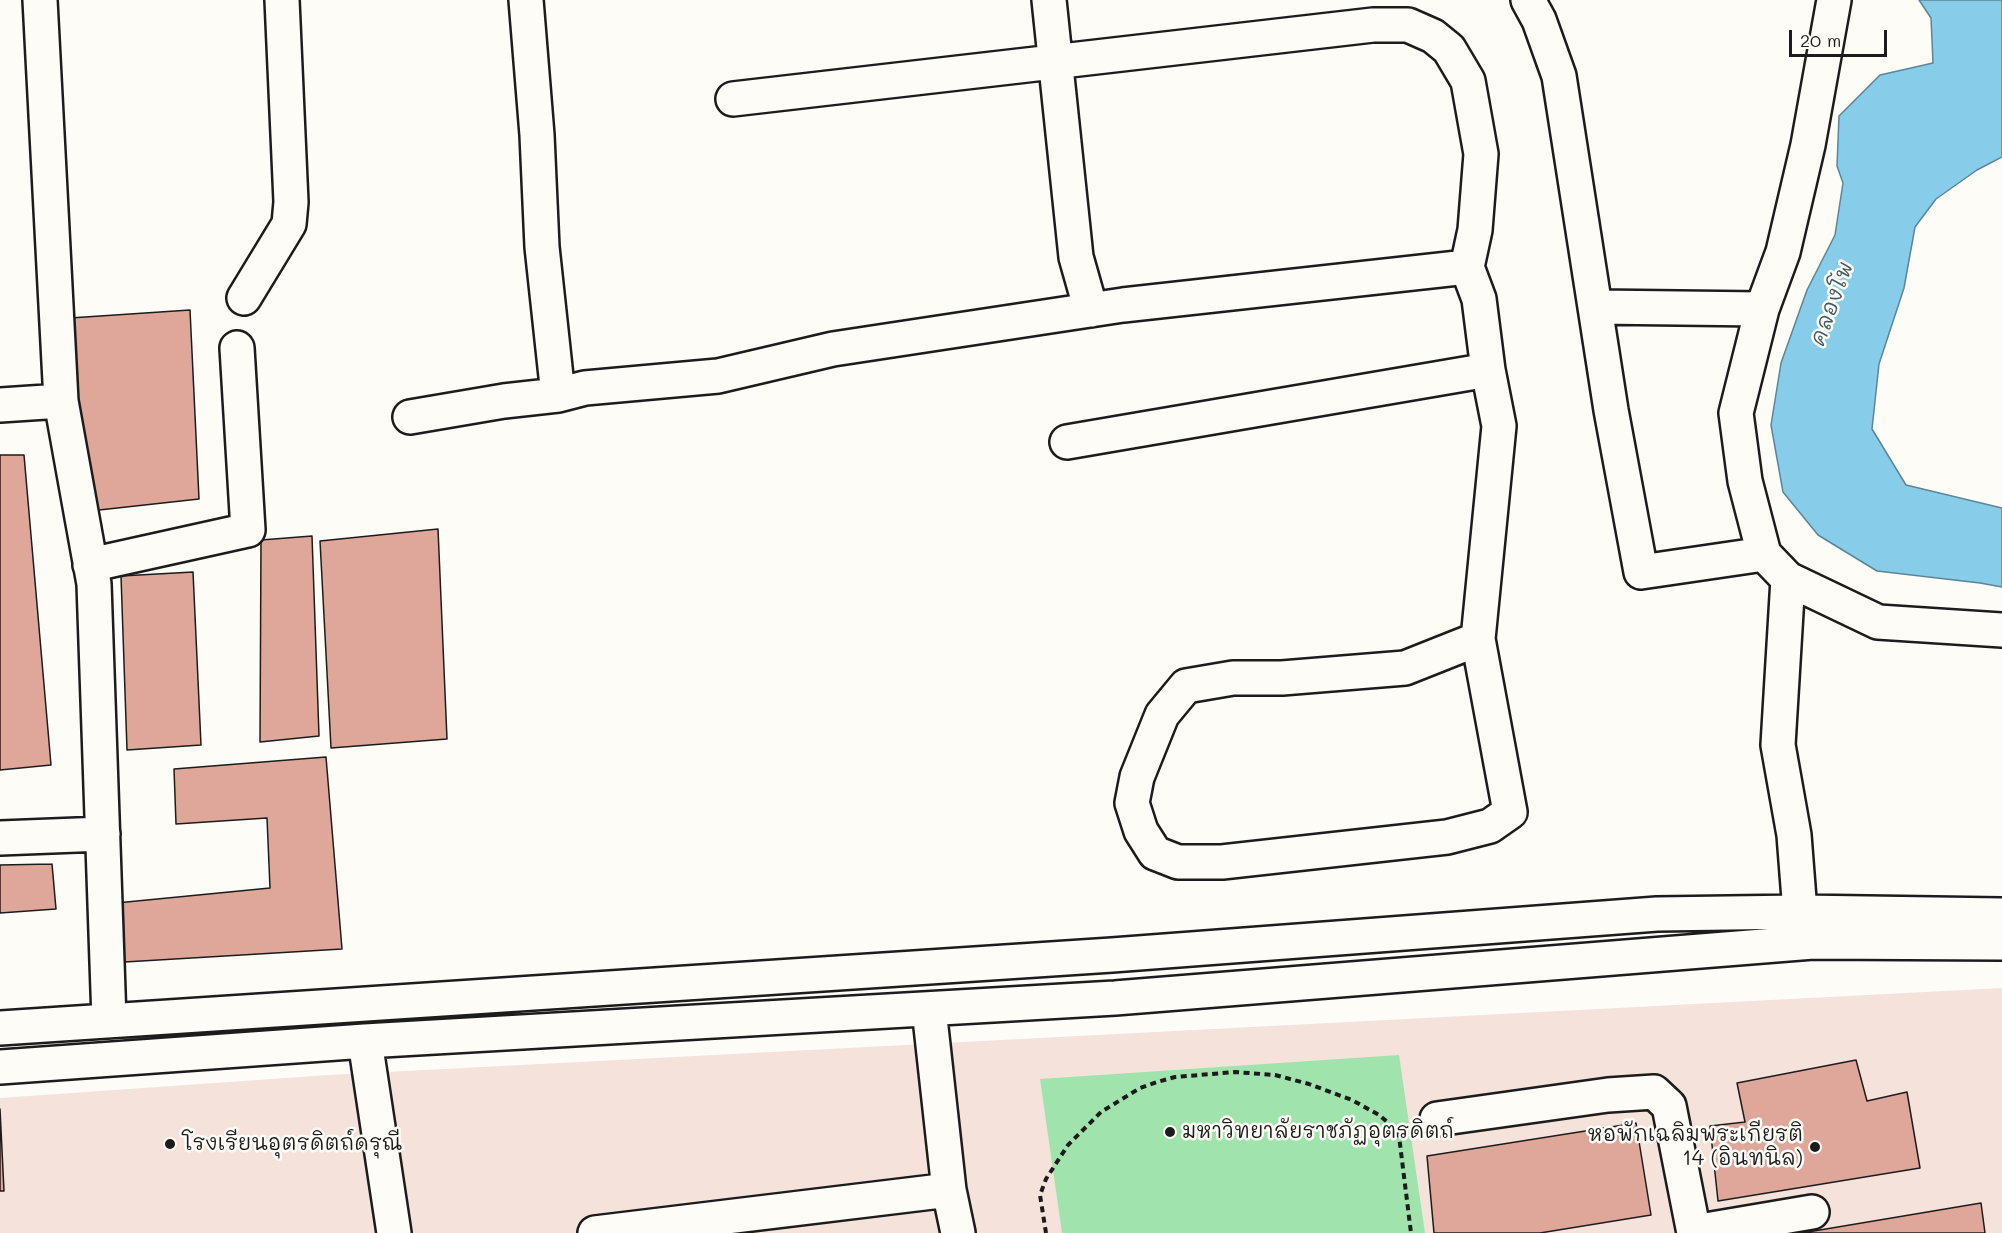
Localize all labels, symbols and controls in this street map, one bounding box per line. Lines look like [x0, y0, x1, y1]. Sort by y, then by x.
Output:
scale bar [1792, 18, 1890, 56]
text: 20 m [1800, 28, 1841, 52]
water label: คลองโพ [1805, 258, 1859, 350]
place label: มหาวิทยาลัยราชภัฏอุตรดิตถ์ [1182, 1119, 1454, 1145]
place label: หอพักเฉลิมพระเกียรติ 14 (อินทนิล) [1587, 1122, 1803, 1172]
marker: มหาวิทยาลัยราชภัฏอุตรดิตถ์ [1163, 1125, 1177, 1139]
place label: โรงเรียนอุตรดิตถ์ดรุณี [182, 1131, 402, 1157]
marker: โรงเรียนอุตรดิตถ์ดรุณี [163, 1137, 177, 1151]
marker: หอพักเฉลิมพระเกียรติ 14 (อินทนิล) [1808, 1140, 1822, 1154]

